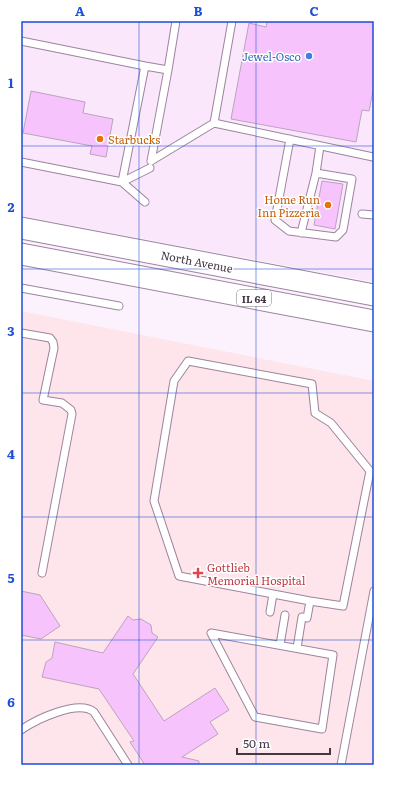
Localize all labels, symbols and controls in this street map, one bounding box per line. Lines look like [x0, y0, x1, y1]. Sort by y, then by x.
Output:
text: A [75, 1, 85, 20]
text: B [194, 1, 203, 20]
text: C [309, 1, 319, 20]
place label: Jewel-Osco [242, 48, 301, 64]
marker: Jewel-Osco [304, 51, 314, 61]
text: 1 [8, 73, 14, 92]
place label: Starbucks [108, 131, 160, 147]
marker: Starbucks [95, 134, 105, 144]
place label: Home Run Inn Pizzeria [257, 191, 320, 220]
text: 2 [8, 197, 15, 216]
marker: Home Run Inn Pizzeria [323, 200, 333, 210]
street label: North Avenue [160, 246, 234, 276]
road number: IL 64 [237, 290, 271, 306]
text: 3 [7, 321, 15, 340]
text: 4 [7, 444, 15, 463]
place label: Gottlieb Memorial Hospital [207, 559, 306, 588]
marker: Gottlieb Memorial Hospital [192, 567, 204, 579]
text: 5 [7, 568, 15, 587]
text: 6 [7, 692, 15, 711]
scale bar [237, 730, 330, 756]
text: 50 m [243, 734, 270, 752]

